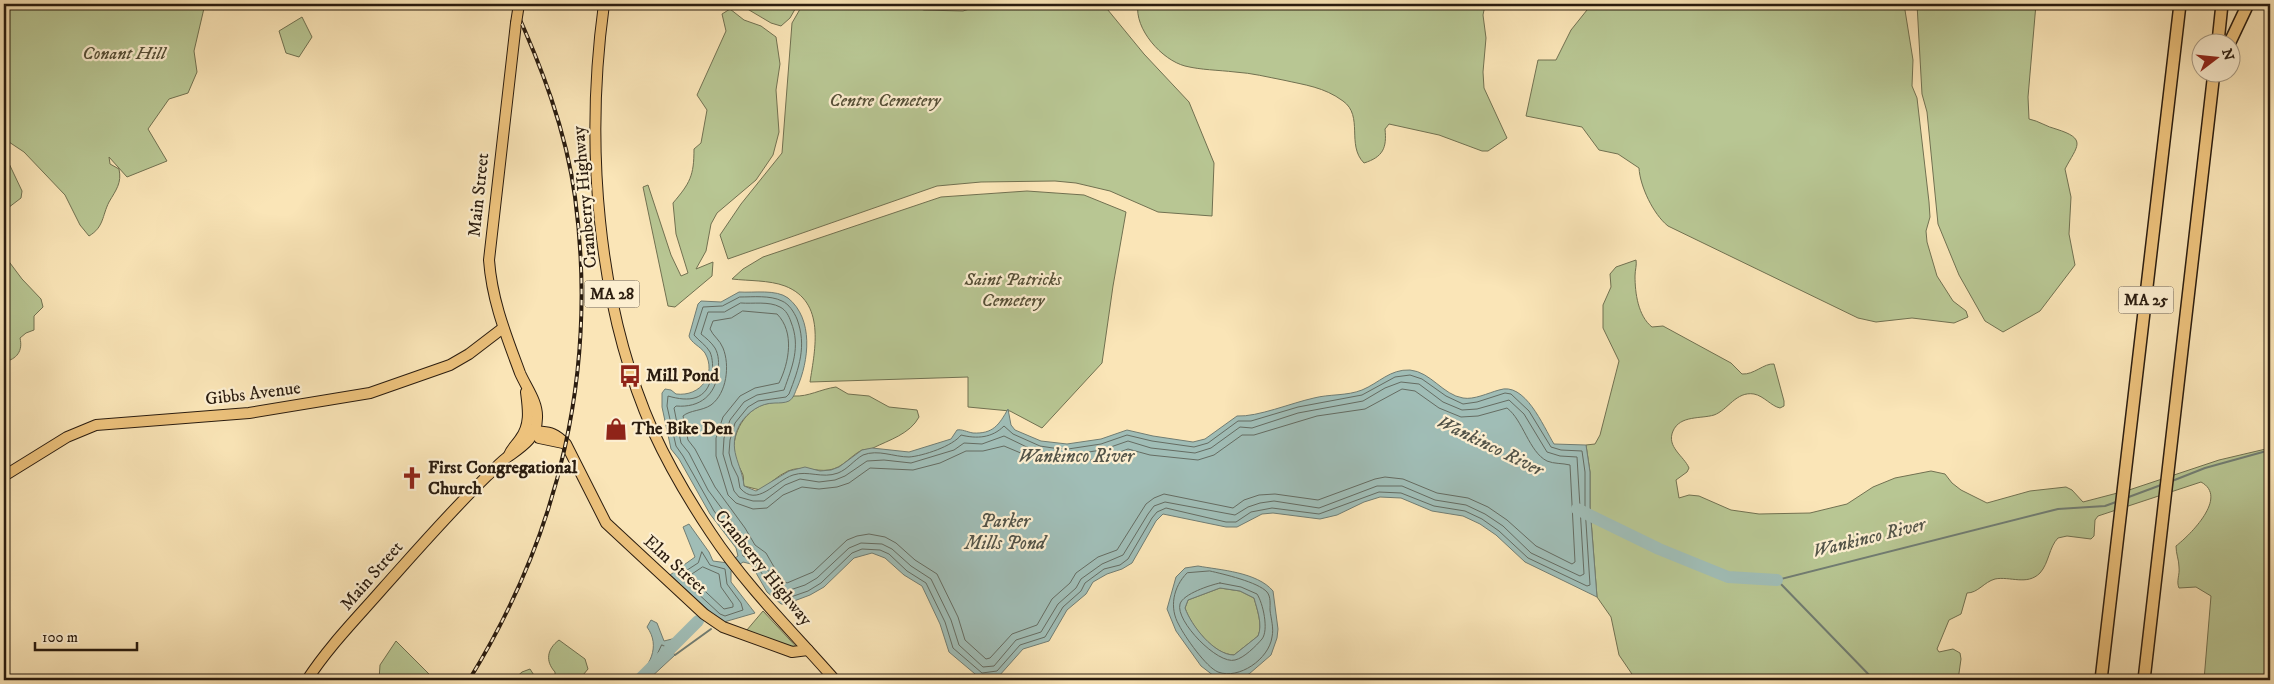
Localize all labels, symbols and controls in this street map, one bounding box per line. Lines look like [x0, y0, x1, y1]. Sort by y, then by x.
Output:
north arrow [2192, 32, 2242, 82]
park label: Conant Hill [82, 43, 168, 65]
text: N [2217, 47, 2238, 63]
park label: Centre Cemetery [829, 90, 942, 112]
street label: Cranberry Highway [568, 124, 602, 269]
street label: Main Street [464, 152, 494, 238]
park label: Saint Patricks Cemetery [963, 269, 1062, 312]
road number: MA 28 [584, 280, 640, 308]
road number: MA 25 [2118, 286, 2174, 314]
bus stop icon: Mill Pond [617, 363, 643, 389]
place label: Mill Pond [646, 365, 720, 387]
street label: Gibbs Avenue [204, 377, 302, 411]
water label: Wankinco River [1433, 410, 1549, 483]
shop icon: The Bike Den [603, 416, 629, 442]
place label: The Bike Den [631, 418, 733, 440]
water label: Wankinco River [1018, 445, 1136, 468]
place label: First Congregational Church [428, 457, 578, 500]
church icon: First Congregational Church [399, 465, 425, 491]
street label: Cranberry Highway [710, 506, 817, 631]
water label: Parker Mills Pond [963, 510, 1048, 555]
water label: Wankinco River [1810, 512, 1930, 563]
street label: Elm Street [639, 531, 712, 599]
street label: Main Street [336, 537, 408, 615]
scale bar [35, 619, 138, 651]
text: 100 m [42, 628, 78, 647]

